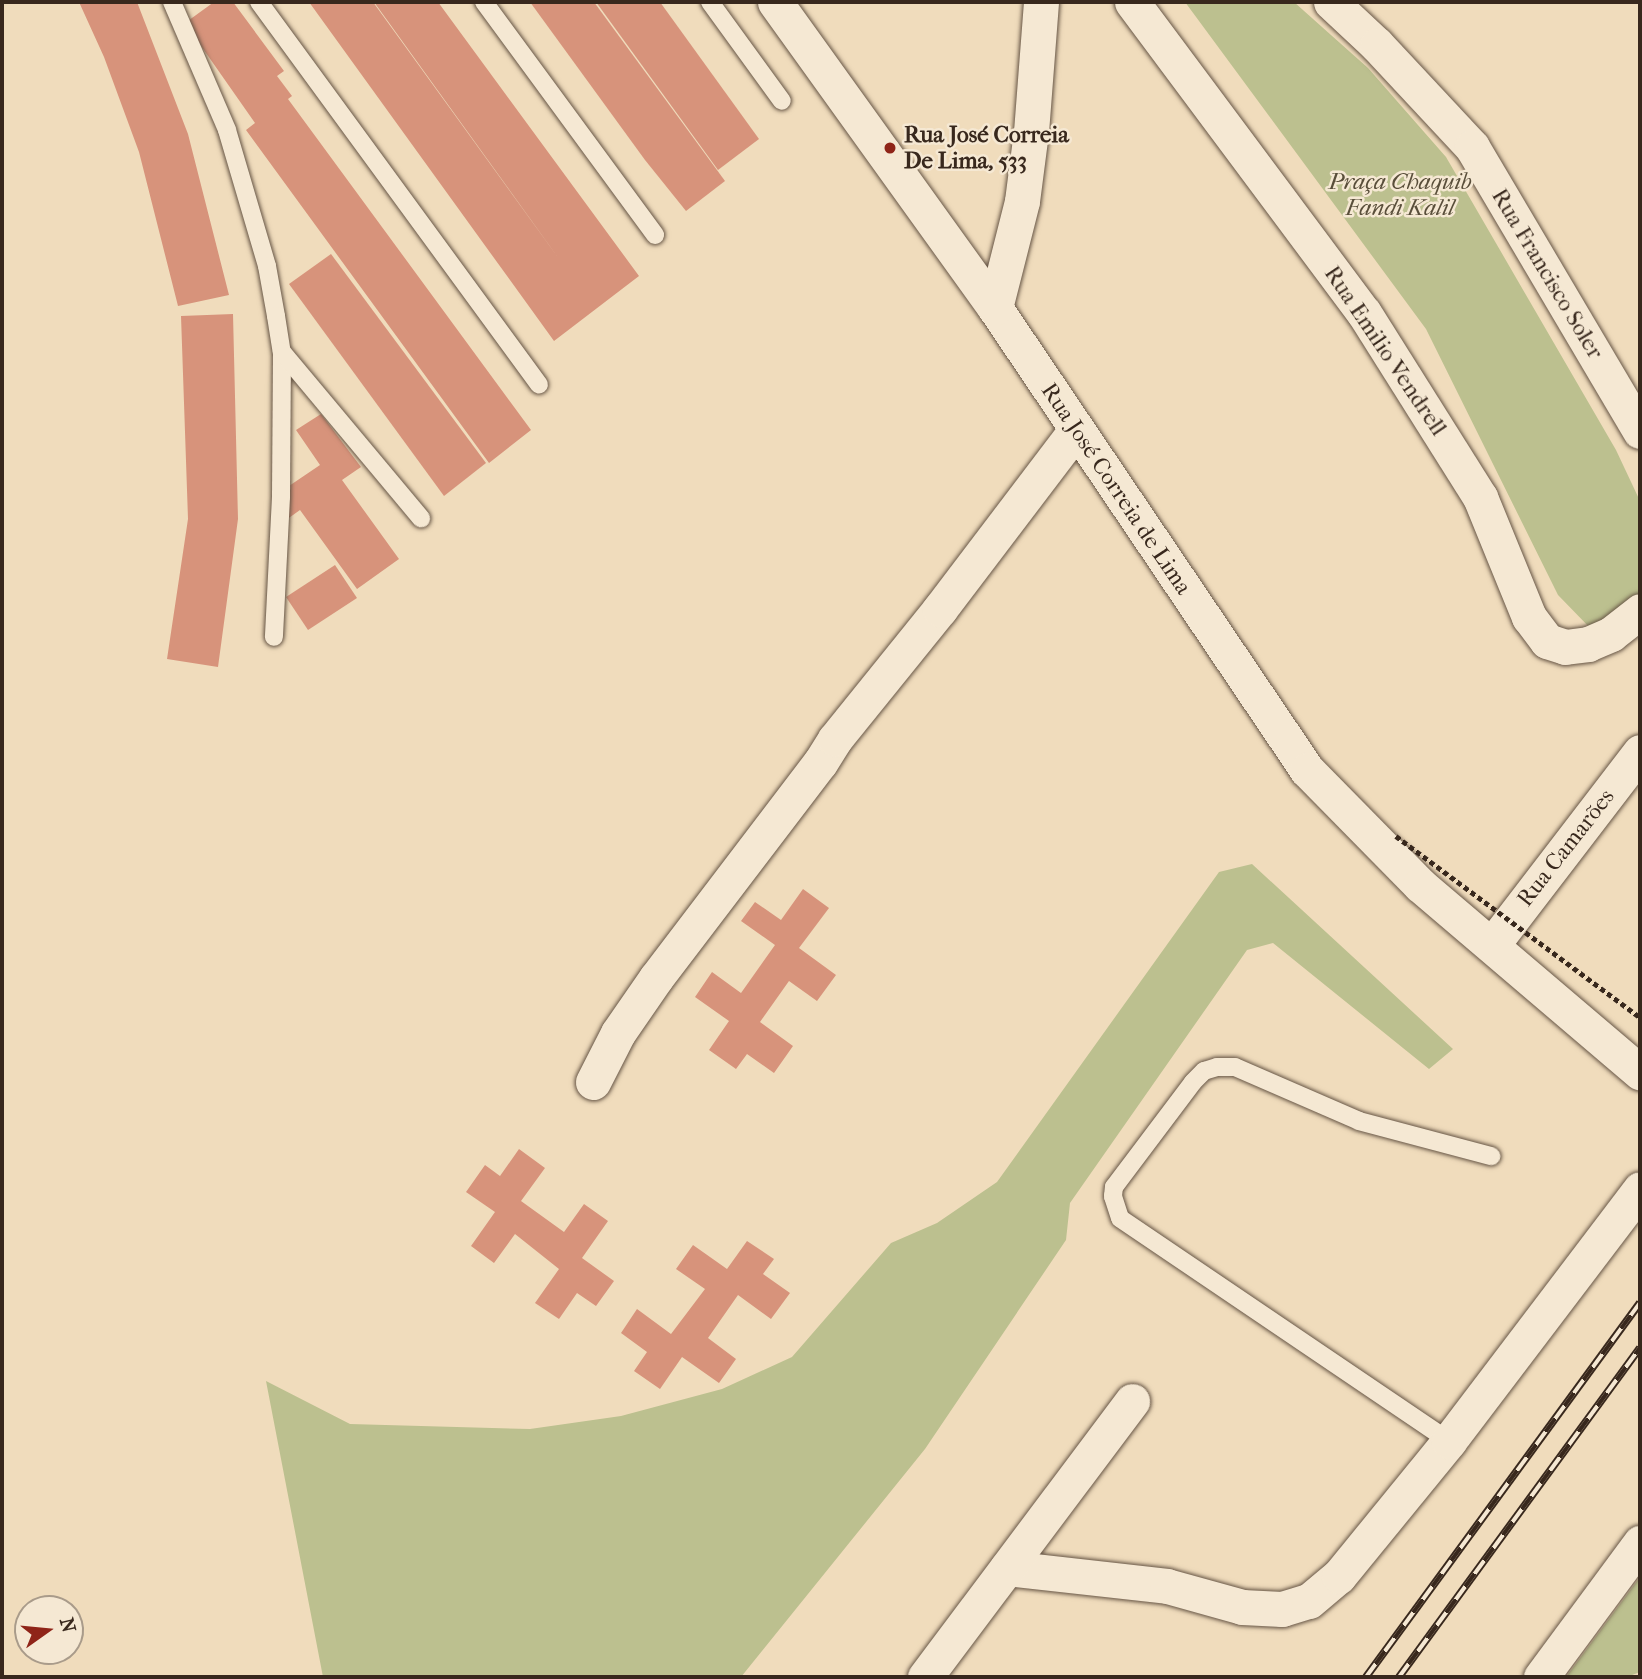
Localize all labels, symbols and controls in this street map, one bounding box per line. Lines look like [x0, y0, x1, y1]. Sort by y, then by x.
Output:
place label: Rua José Correia De Lima, 533 [904, 121, 1069, 175]
marker: Rua José Correia De Lima, 533 [882, 140, 898, 156]
park label: Praça Chaquib Fandi Kalil [1328, 168, 1472, 222]
street label: Rua Francisco Soler [1485, 184, 1609, 364]
street label: Rua Emilio Vendrell [1318, 261, 1452, 441]
street label: Rua José Correia de Lima [1035, 378, 1197, 600]
street label: Rua Camarões [1511, 784, 1621, 912]
north arrow [14, 1595, 84, 1665]
text: N [55, 1615, 80, 1635]

